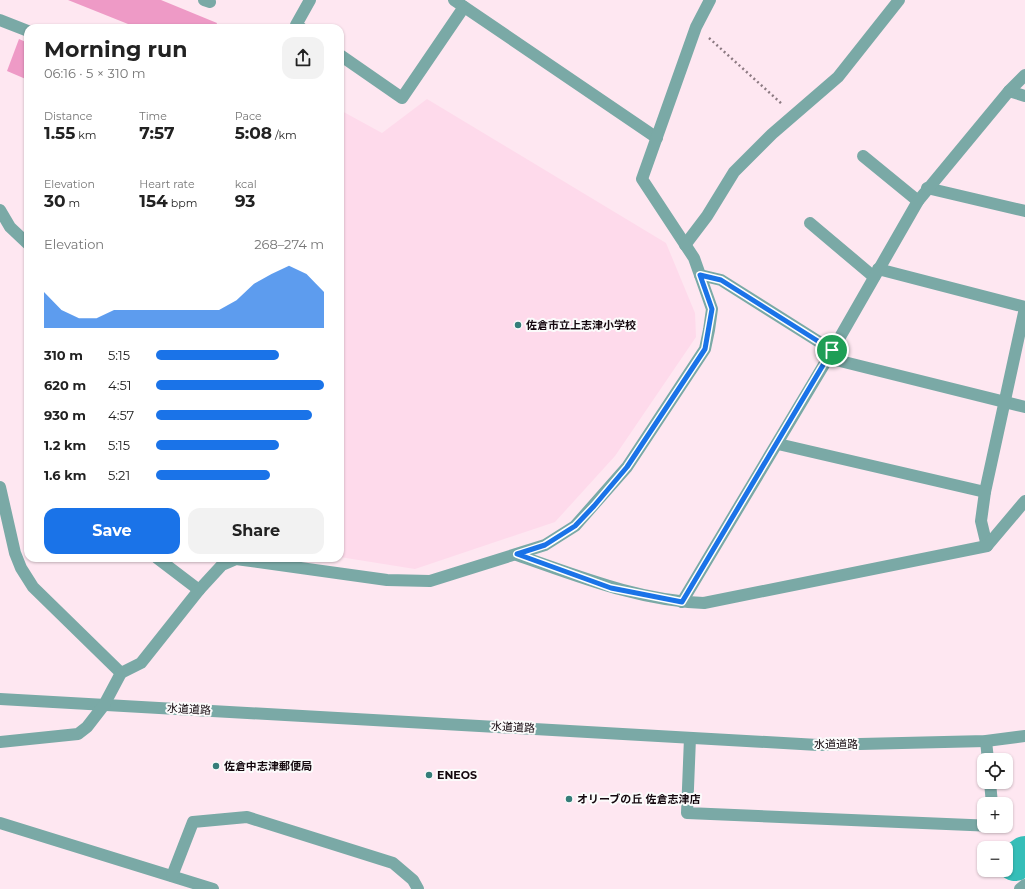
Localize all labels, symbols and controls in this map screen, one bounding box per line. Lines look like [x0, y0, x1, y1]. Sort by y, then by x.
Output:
text: Morning run [44, 36, 187, 63]
button: share [282, 37, 324, 79]
text: 06:16 · 5 × 310 m [44, 65, 145, 81]
text: Distance [44, 109, 92, 123]
text: Time [139, 109, 167, 123]
text: Pace [235, 109, 262, 123]
text: 1.55 [44, 123, 75, 143]
text: 7:57 [139, 123, 174, 143]
text: 5:08 [235, 123, 272, 143]
text: km [75, 128, 96, 142]
text: /km [272, 128, 297, 142]
text: Elevation [44, 177, 95, 191]
text: Heart rate [139, 177, 195, 191]
text: kcal [235, 177, 257, 191]
text: 30 [44, 191, 66, 211]
text: 154 [139, 191, 168, 211]
text: 93 [235, 191, 255, 211]
text: m [66, 196, 80, 210]
text: bpm [168, 196, 197, 210]
text: Elevation [44, 236, 104, 252]
text: 268–274 m [254, 236, 324, 252]
place label: 佐倉市立上志津小学校 [526, 318, 636, 332]
marker: 佐倉市立上志津小学校 [513, 320, 523, 330]
pin [815, 333, 849, 367]
icon: arrive [821, 339, 843, 361]
text: 310 m [44, 347, 83, 363]
text: 5:15 [108, 347, 130, 363]
text: 620 m [44, 377, 86, 393]
text: 4:51 [108, 377, 131, 393]
text: 930 m [44, 407, 86, 423]
text: 4:57 [108, 407, 134, 423]
text: 1.2 km [44, 437, 86, 453]
text: 5:15 [108, 437, 130, 453]
text: 1.6 km [44, 467, 86, 483]
text: 5:21 [108, 467, 130, 483]
button: Save [44, 508, 180, 554]
button: Share [188, 508, 324, 554]
street label: 水道道路 [167, 701, 211, 717]
street label: 水道道路 [491, 719, 535, 735]
street label: 水道道路 [814, 737, 858, 751]
map controls [977, 753, 1013, 877]
button: locate [977, 753, 1013, 789]
place label: 佐倉中志津郵便局 [224, 759, 312, 773]
marker: 佐倉中志津郵便局 [211, 761, 221, 771]
place label: ENEOS [437, 768, 477, 782]
marker: ENEOS [424, 770, 434, 780]
place label: オリーブの丘 佐倉志津店 [577, 792, 700, 806]
marker: オリーブの丘 佐倉志津店 [564, 794, 574, 804]
button: + [977, 797, 1013, 833]
button: − [977, 841, 1013, 877]

